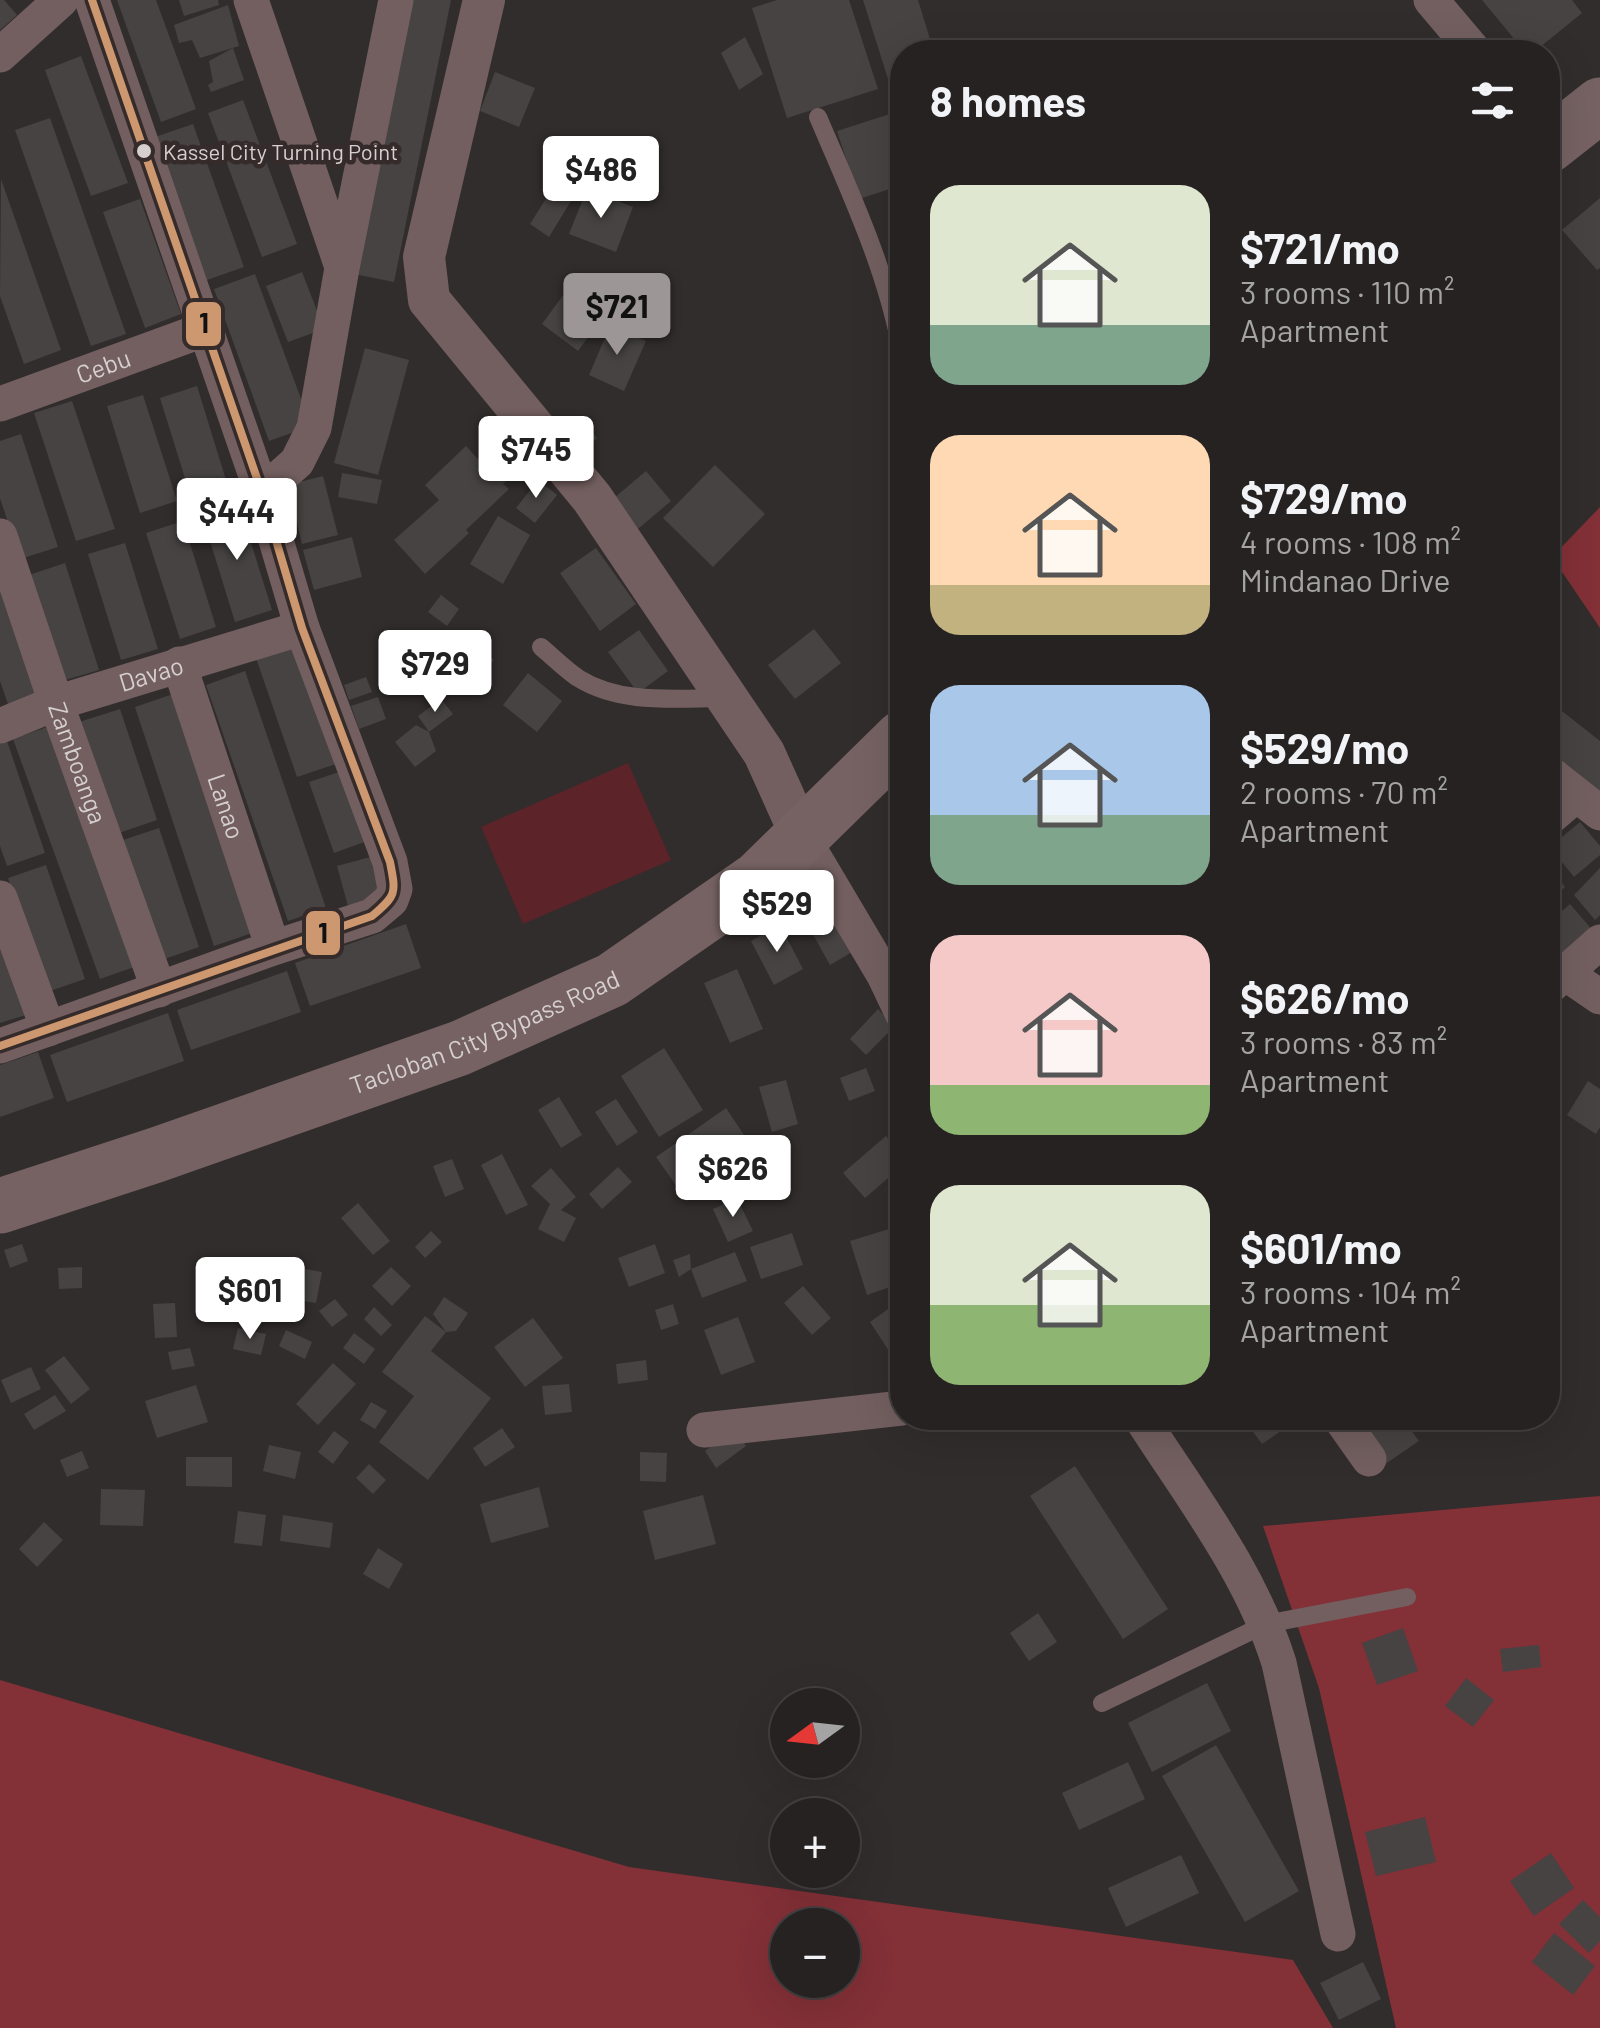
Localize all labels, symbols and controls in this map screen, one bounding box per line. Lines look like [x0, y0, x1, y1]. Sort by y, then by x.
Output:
icon: filters [1465, 73, 1520, 128]
text: 8 homes [930, 75, 1086, 125]
pin: $486 [542, 136, 660, 221]
place label: Kassel City Turning Point [163, 138, 398, 164]
marker: Kassel City Turning Point [134, 141, 154, 161]
text: $486 [565, 149, 637, 187]
text: $721/mo [1240, 222, 1400, 272]
icon: home [1010, 225, 1130, 345]
text: 3 rooms · 110 m² [1240, 272, 1455, 310]
pin: $721 [558, 273, 676, 358]
text: $721 [585, 286, 649, 324]
line badge: 1 [184, 300, 223, 348]
text: 1 [199, 305, 209, 339]
text: Apartment [1240, 310, 1389, 348]
street label: Cebu [72, 342, 134, 389]
pin: $745 [477, 416, 595, 501]
text: $745 [501, 429, 571, 467]
text: $729/mo [1240, 472, 1408, 522]
icon: home [1010, 475, 1130, 595]
pin: $444 [178, 478, 296, 563]
text: $444 [199, 491, 275, 529]
text: 4 rooms · 108 m² [1240, 522, 1461, 560]
text: Mindanao Drive [1240, 560, 1451, 598]
pin: $729 [376, 630, 494, 715]
text: $729 [400, 643, 470, 681]
street label: Davao [115, 649, 187, 697]
street label: Zamboanga [43, 698, 114, 827]
text: $529/mo [1240, 722, 1409, 772]
icon: home [1010, 725, 1130, 845]
street label: Lanao [202, 770, 252, 843]
text: 2 rooms · 70 m² [1240, 772, 1448, 810]
text: Apartment [1240, 810, 1389, 848]
pin: $529 [718, 870, 836, 955]
text: $529 [742, 883, 812, 921]
line badge: 1 [304, 909, 342, 957]
text: 1 [318, 915, 328, 949]
street label: Tacloban City Bypass Road [345, 963, 624, 1100]
text: $626/mo [1240, 972, 1410, 1022]
icon: home [1010, 975, 1130, 1095]
text: 3 rooms · 83 m² [1240, 1022, 1447, 1060]
text: Apartment [1240, 1060, 1389, 1098]
pin: $626 [674, 1135, 792, 1220]
text: $626 [698, 1148, 768, 1186]
text: $601/mo [1240, 1222, 1402, 1272]
icon: home [1010, 1225, 1130, 1345]
pin: $601 [191, 1257, 309, 1342]
text: $601 [218, 1270, 282, 1308]
text: 3 rooms · 104 m² [1240, 1272, 1461, 1310]
text: Apartment [1240, 1310, 1389, 1348]
north arrow [770, 1688, 860, 1778]
map controls [770, 1688, 860, 1998]
button: + [770, 1798, 860, 1888]
button: − [770, 1908, 860, 1998]

